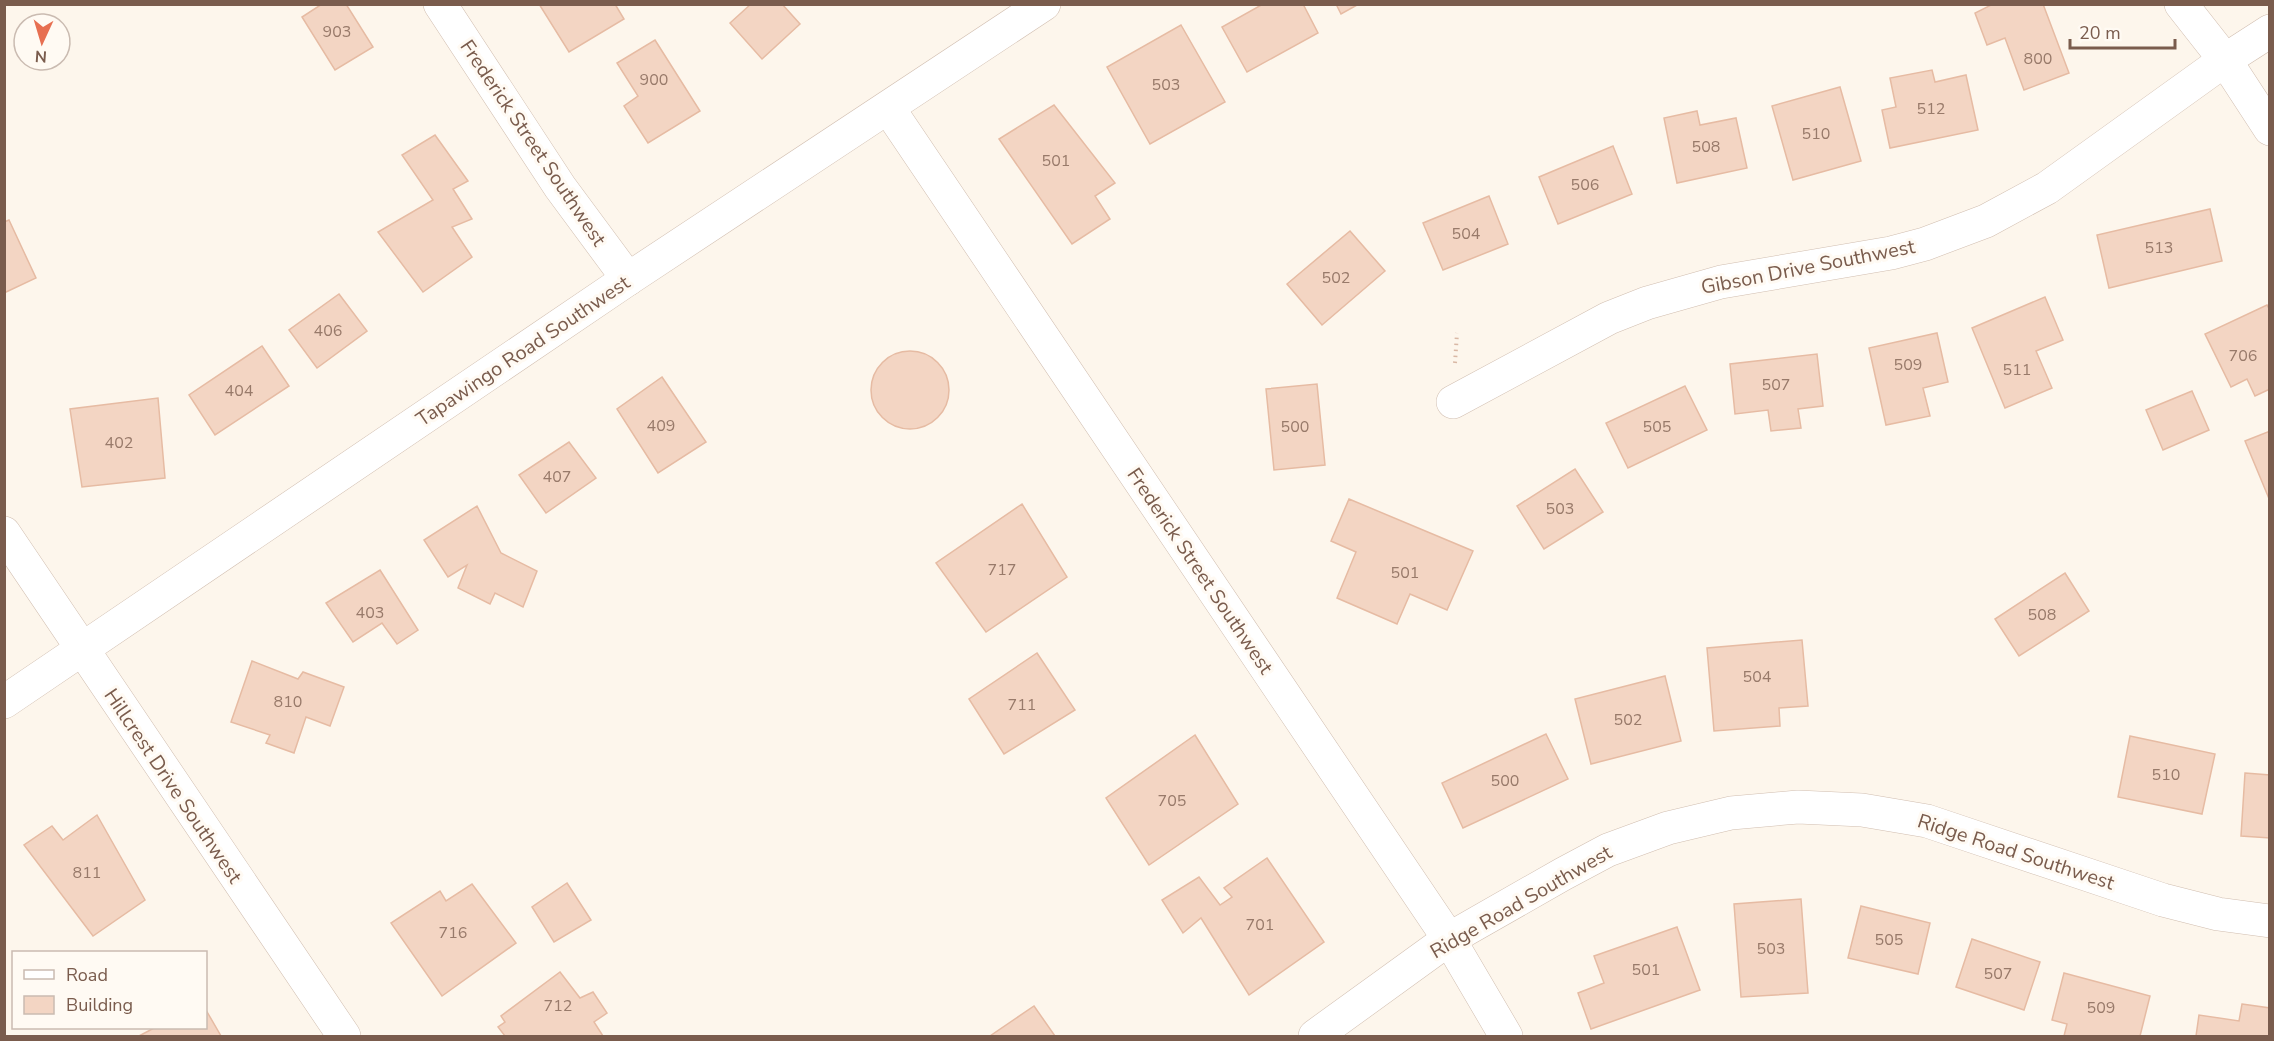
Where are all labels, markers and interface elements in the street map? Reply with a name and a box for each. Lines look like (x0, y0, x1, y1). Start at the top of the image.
north arrow (12, 12, 72, 72)
scale bar (2070, 12, 2175, 50)
house number: 903 (323, 21, 351, 43)
text: 20 m (2079, 21, 2121, 45)
street label: Frederick Street Southwest (454, 35, 613, 252)
text: N (34, 45, 48, 67)
house number: 800 (2024, 48, 2052, 70)
house number: 900 (640, 69, 668, 91)
house number: 503 (1152, 74, 1180, 96)
house number: 512 (1917, 98, 1945, 120)
house number: 510 (1802, 123, 1830, 145)
house number: 508 (1692, 136, 1720, 158)
house number: 501 (1042, 150, 1070, 172)
house number: 506 (1571, 174, 1599, 196)
house number: 504 (1452, 223, 1481, 245)
street label: Gibson Drive Southwest (1699, 233, 1918, 301)
house number: 513 (2145, 237, 2173, 259)
house number: 502 (1322, 267, 1350, 289)
street label: Tapawingo Road Southwest (411, 269, 636, 433)
house number: 406 (314, 320, 342, 342)
house number: 706 (2229, 345, 2257, 367)
house number: 509 (1894, 354, 1922, 376)
house number: 511 (2003, 359, 2031, 381)
house number: 507 (1762, 374, 1790, 396)
house number: 404 (225, 380, 254, 402)
house number: 409 (647, 415, 675, 437)
house number: 500 (1281, 416, 1309, 438)
house number: 505 (1643, 416, 1671, 438)
house number: 402 (105, 432, 133, 454)
street label: Frederick Street Southwest (1121, 463, 1280, 680)
house number: 407 (543, 466, 571, 488)
house number: 503 (1546, 498, 1574, 520)
house number: 717 (988, 559, 1016, 581)
house number: 501 (1391, 562, 1419, 584)
house number: 403 (356, 602, 384, 624)
house number: 508 (2028, 604, 2056, 626)
house number: 504 (1743, 666, 1772, 688)
street label: Hillcrest Drive Southwest (98, 683, 249, 890)
house number: 810 (274, 691, 302, 713)
house number: 711 (1008, 694, 1036, 716)
house number: 502 (1614, 709, 1642, 731)
house number: 510 (2152, 764, 2180, 786)
house number: 500 (1491, 770, 1519, 792)
house number: 705 (1158, 790, 1186, 812)
street label: Ridge Road Southwest (1914, 807, 2119, 897)
street label: Ridge Road Southwest (1425, 838, 1618, 965)
house number: 811 (73, 862, 101, 884)
house number: 701 (1246, 914, 1274, 936)
house number: 716 (439, 922, 467, 944)
house number: 505 (1875, 929, 1903, 951)
house number: 503 (1757, 938, 1785, 960)
legend (12, 951, 207, 1029)
house number: 501 (1632, 959, 1660, 981)
text: Road (66, 963, 108, 987)
house number: 507 (1984, 963, 2012, 985)
text: Building (66, 993, 133, 1017)
house number: 712 (544, 995, 572, 1017)
house number: 509 (2087, 997, 2115, 1019)

